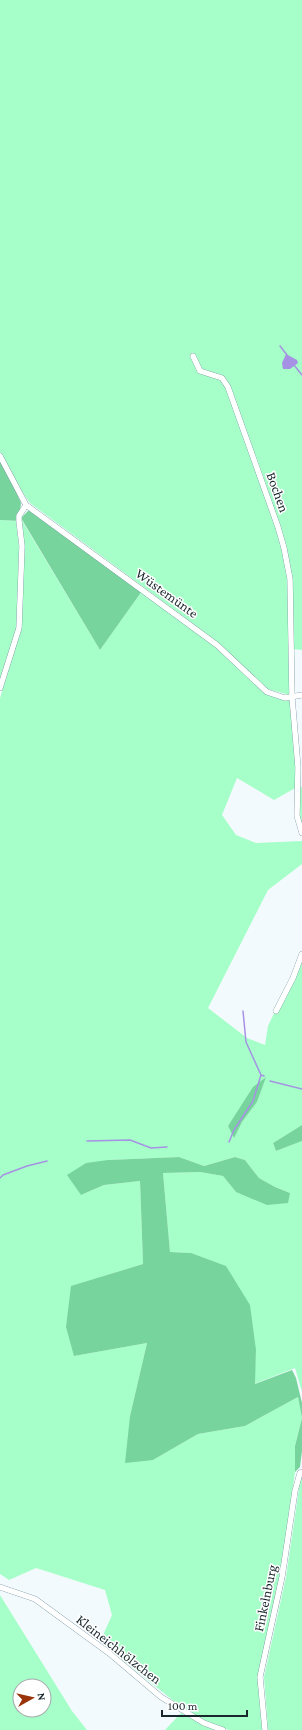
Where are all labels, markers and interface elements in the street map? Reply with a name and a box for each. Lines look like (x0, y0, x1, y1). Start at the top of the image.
street label: Bochen (263, 470, 293, 515)
street label: Wüstemünte (133, 565, 201, 621)
street label: Finkelnburg (250, 1563, 280, 1633)
street label: Kleineichhölzchen (73, 1611, 165, 1687)
north arrow (12, 1678, 52, 1718)
text: N (35, 1692, 48, 1702)
scale bar (162, 1692, 247, 1718)
text: 100 m (168, 1699, 198, 1713)

